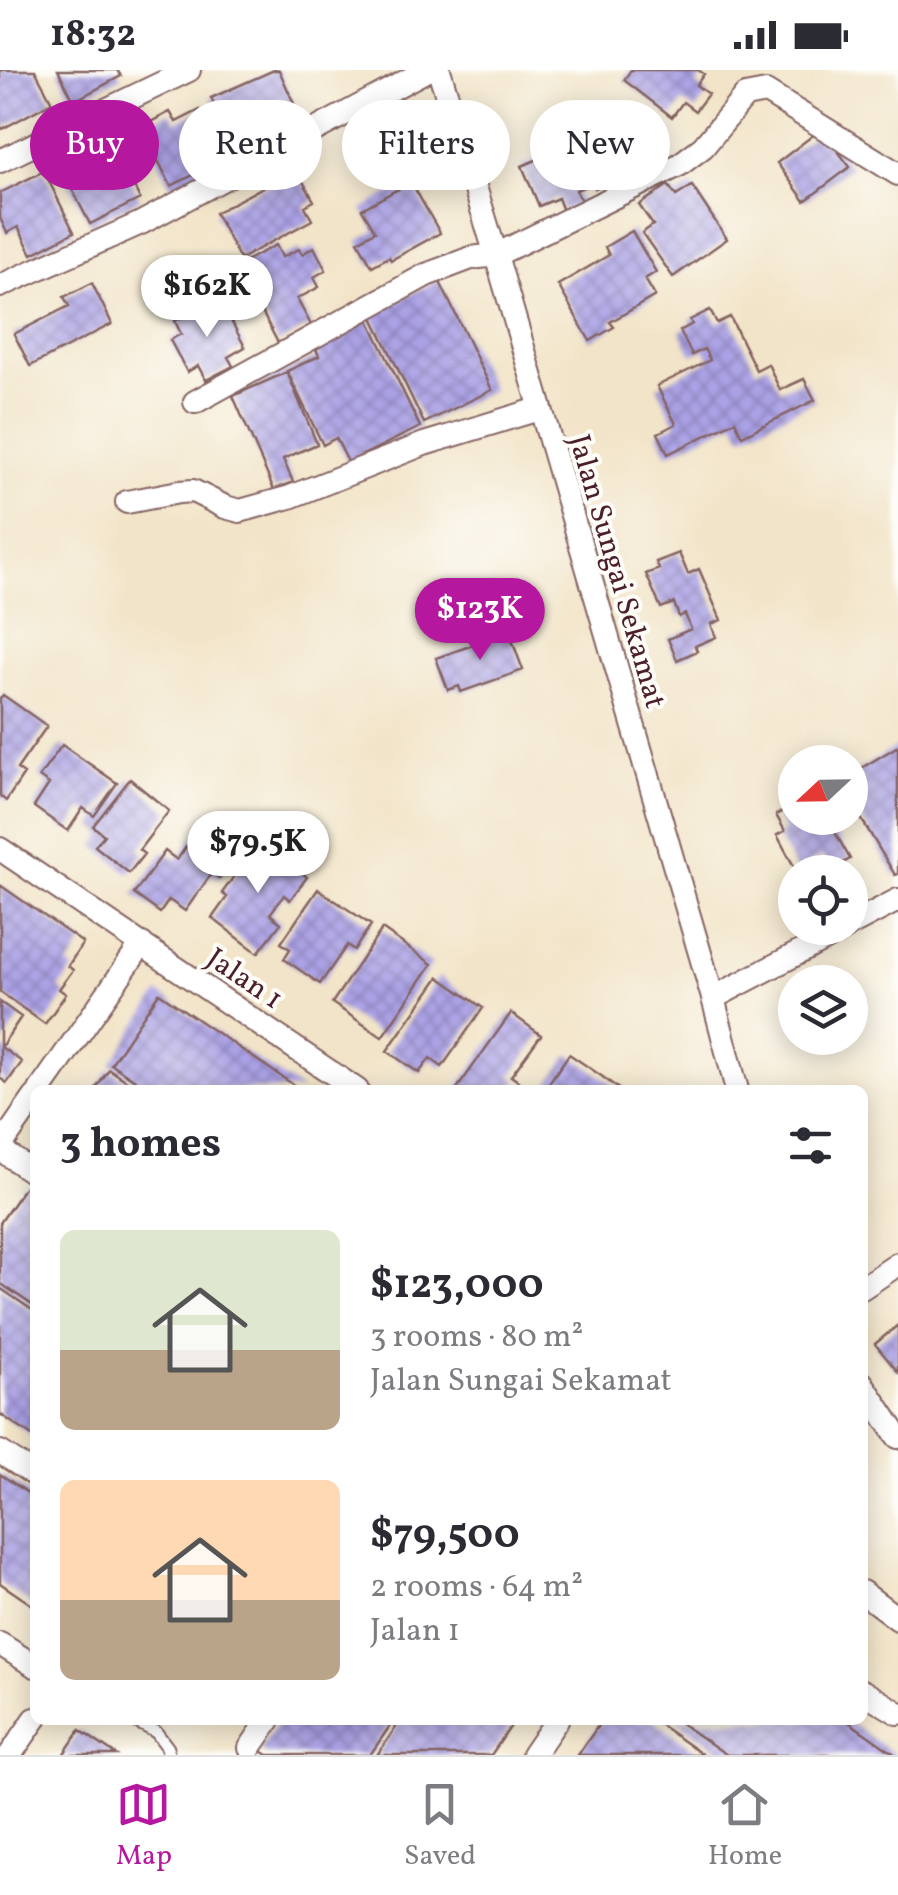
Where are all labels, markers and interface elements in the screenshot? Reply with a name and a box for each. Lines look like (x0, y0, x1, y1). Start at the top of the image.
text: 18:32 (50, 9, 136, 62)
chip: Buy (30, 100, 159, 190)
chip: Rent (179, 100, 322, 190)
chip: Filters (342, 100, 510, 190)
chip: New (530, 100, 670, 190)
pin: $162K (137, 255, 277, 340)
text: $162K (163, 265, 251, 309)
street label: Jalan Sungai Sekamat (557, 430, 675, 713)
pin: $123K (410, 578, 550, 663)
text: $123K (437, 588, 523, 632)
north arrow (778, 745, 868, 835)
map controls (778, 745, 868, 1055)
pin: $79.5K (177, 811, 339, 896)
text: $79.5K (209, 821, 307, 865)
button: locate (778, 855, 868, 945)
street label: Jalan 1 (197, 939, 291, 1021)
button: layers (778, 965, 868, 1055)
text: 3 homes (60, 1116, 221, 1175)
icon: filters (783, 1118, 838, 1173)
text: $123,000 (370, 1257, 544, 1316)
icon: home (140, 1270, 260, 1390)
text: 3 rooms · 80 m² (370, 1316, 583, 1360)
text: Jalan Sungai Sekamat (370, 1360, 672, 1404)
text: $79,500 (370, 1507, 520, 1566)
icon: home (140, 1520, 260, 1640)
text: 2 rooms · 64 m² (370, 1566, 583, 1610)
text: Jalan 1 (370, 1610, 460, 1654)
tab: Map (116, 1777, 172, 1876)
tab: Saved (404, 1777, 476, 1876)
tab: Home (708, 1777, 782, 1876)

